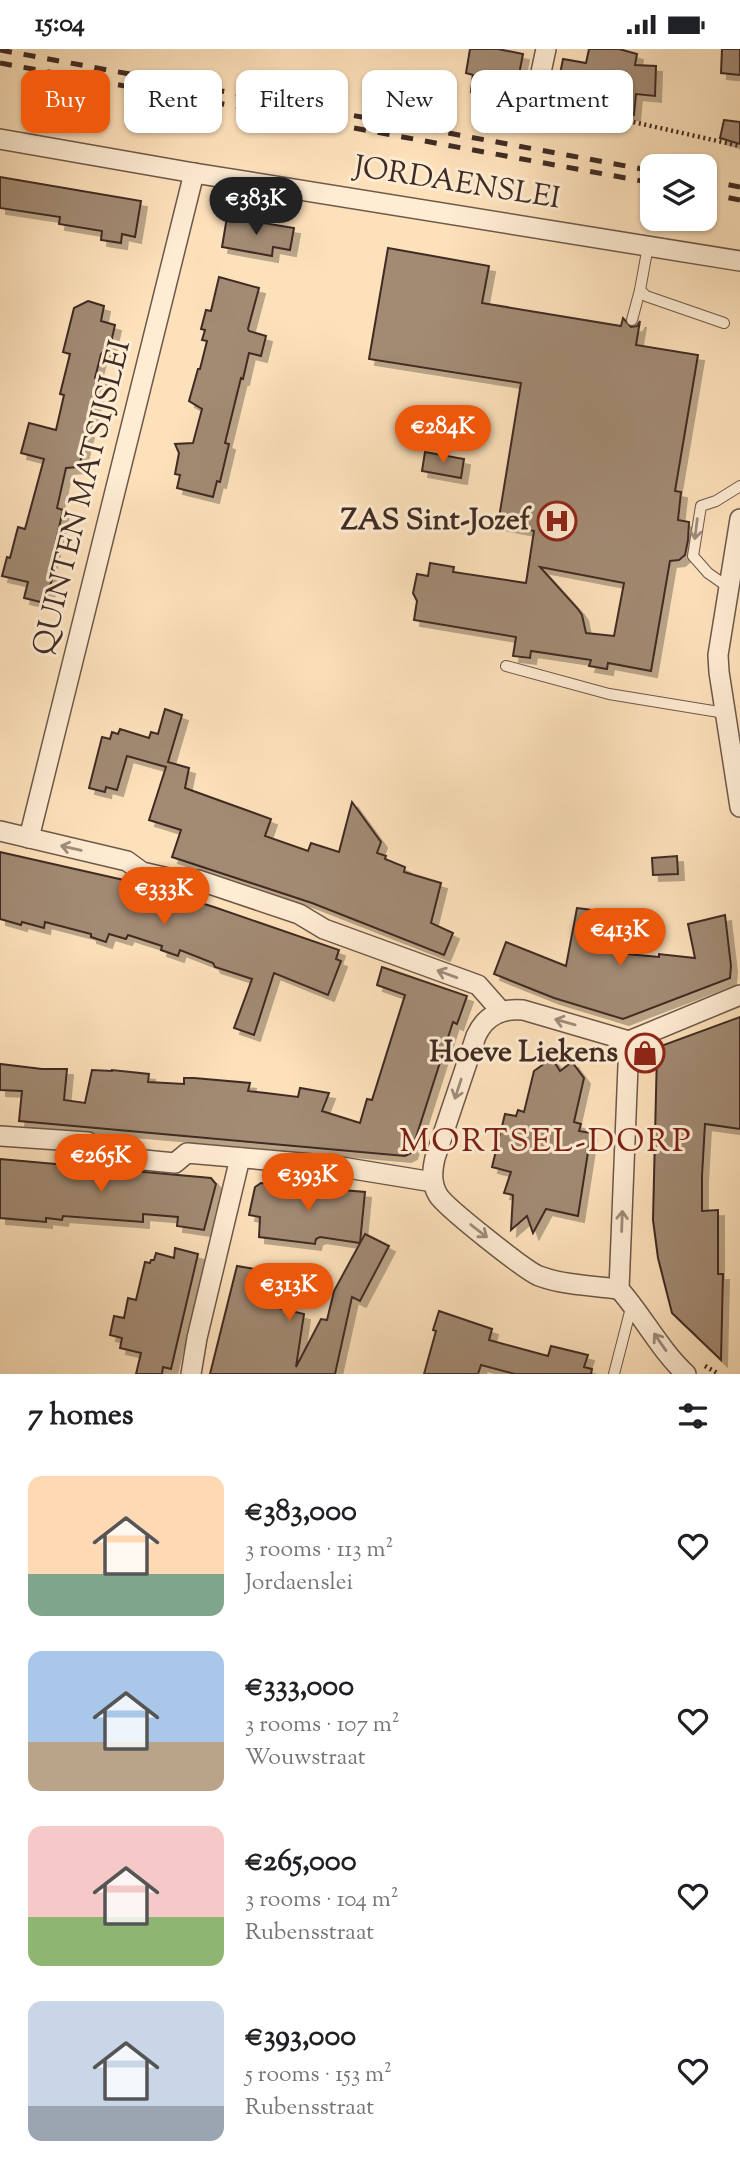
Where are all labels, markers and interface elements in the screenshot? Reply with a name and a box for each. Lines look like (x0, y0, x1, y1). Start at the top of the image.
text: 15:04 (35, 6, 85, 43)
chip: Buy (21, 70, 110, 133)
chip: Rent (124, 70, 222, 133)
chip: Filters (236, 70, 348, 133)
chip: New (362, 70, 457, 133)
chip: Apartment (471, 70, 633, 133)
street label: JORDAENSLEI (349, 146, 563, 222)
map controls (640, 154, 717, 231)
button: layers (640, 154, 717, 231)
pin: €383K (207, 177, 305, 237)
text: €383K (226, 183, 286, 216)
street label: QUINTEN MATSIJSLEI (23, 336, 143, 660)
pin: €284K (394, 405, 492, 465)
text: €284K (411, 411, 475, 444)
place label: ZAS Sint-Jozef (341, 500, 532, 543)
hospital icon: ZAS Sint-Jozef (536, 500, 578, 542)
one-way arrow (690, 517, 703, 540)
one-way arrow (60, 840, 83, 854)
pin: €333K (115, 867, 213, 927)
text: €333K (135, 873, 193, 906)
pin: €413K (571, 909, 669, 968)
text: €413K (591, 914, 649, 947)
one-way arrow (436, 966, 458, 979)
one-way arrow (554, 1015, 576, 1028)
place label: Hoeve Liekens (430, 1032, 618, 1075)
shop icon: Hoeve Liekens (624, 1032, 666, 1074)
one-way arrow (451, 1078, 463, 1100)
district label: MORTSEL-DORP (399, 1119, 693, 1167)
pin: €265K (52, 1135, 150, 1194)
text: €265K (71, 1140, 131, 1173)
pin: €393K (259, 1153, 357, 1213)
text: €393K (278, 1159, 338, 1192)
one-way arrow (615, 1210, 628, 1233)
one-way arrow (469, 1223, 487, 1238)
pin: €313K (240, 1263, 338, 1323)
text: €313K (260, 1269, 318, 1302)
one-way arrow (653, 1333, 667, 1353)
text: 7 homes (28, 1395, 133, 1438)
icon: filters (674, 1397, 712, 1435)
text: €383,000 (245, 1491, 357, 1534)
icon: home (84, 1504, 168, 1588)
icon: heart (674, 1527, 712, 1565)
text: 3 rooms · 113 m² (245, 1534, 393, 1567)
text: Jordaenslei (245, 1567, 353, 1600)
text: €333,000 (245, 1666, 354, 1709)
icon: home (84, 1679, 168, 1763)
icon: heart (674, 1702, 712, 1740)
text: 3 rooms · 107 m² (245, 1709, 400, 1742)
text: Wouwstraat (245, 1742, 366, 1775)
text: €265,000 (245, 1841, 357, 1884)
icon: home (84, 1854, 168, 1938)
icon: heart (674, 1877, 712, 1915)
text: 3 rooms · 104 m² (245, 1884, 399, 1917)
text: Rubensstraat (245, 1917, 374, 1950)
text: €393,000 (245, 2016, 356, 2059)
icon: home (84, 2029, 168, 2113)
icon: heart (674, 2052, 712, 2090)
text: 5 rooms · 153 m² (245, 2059, 392, 2092)
text: Rubensstraat (245, 2092, 374, 2125)

